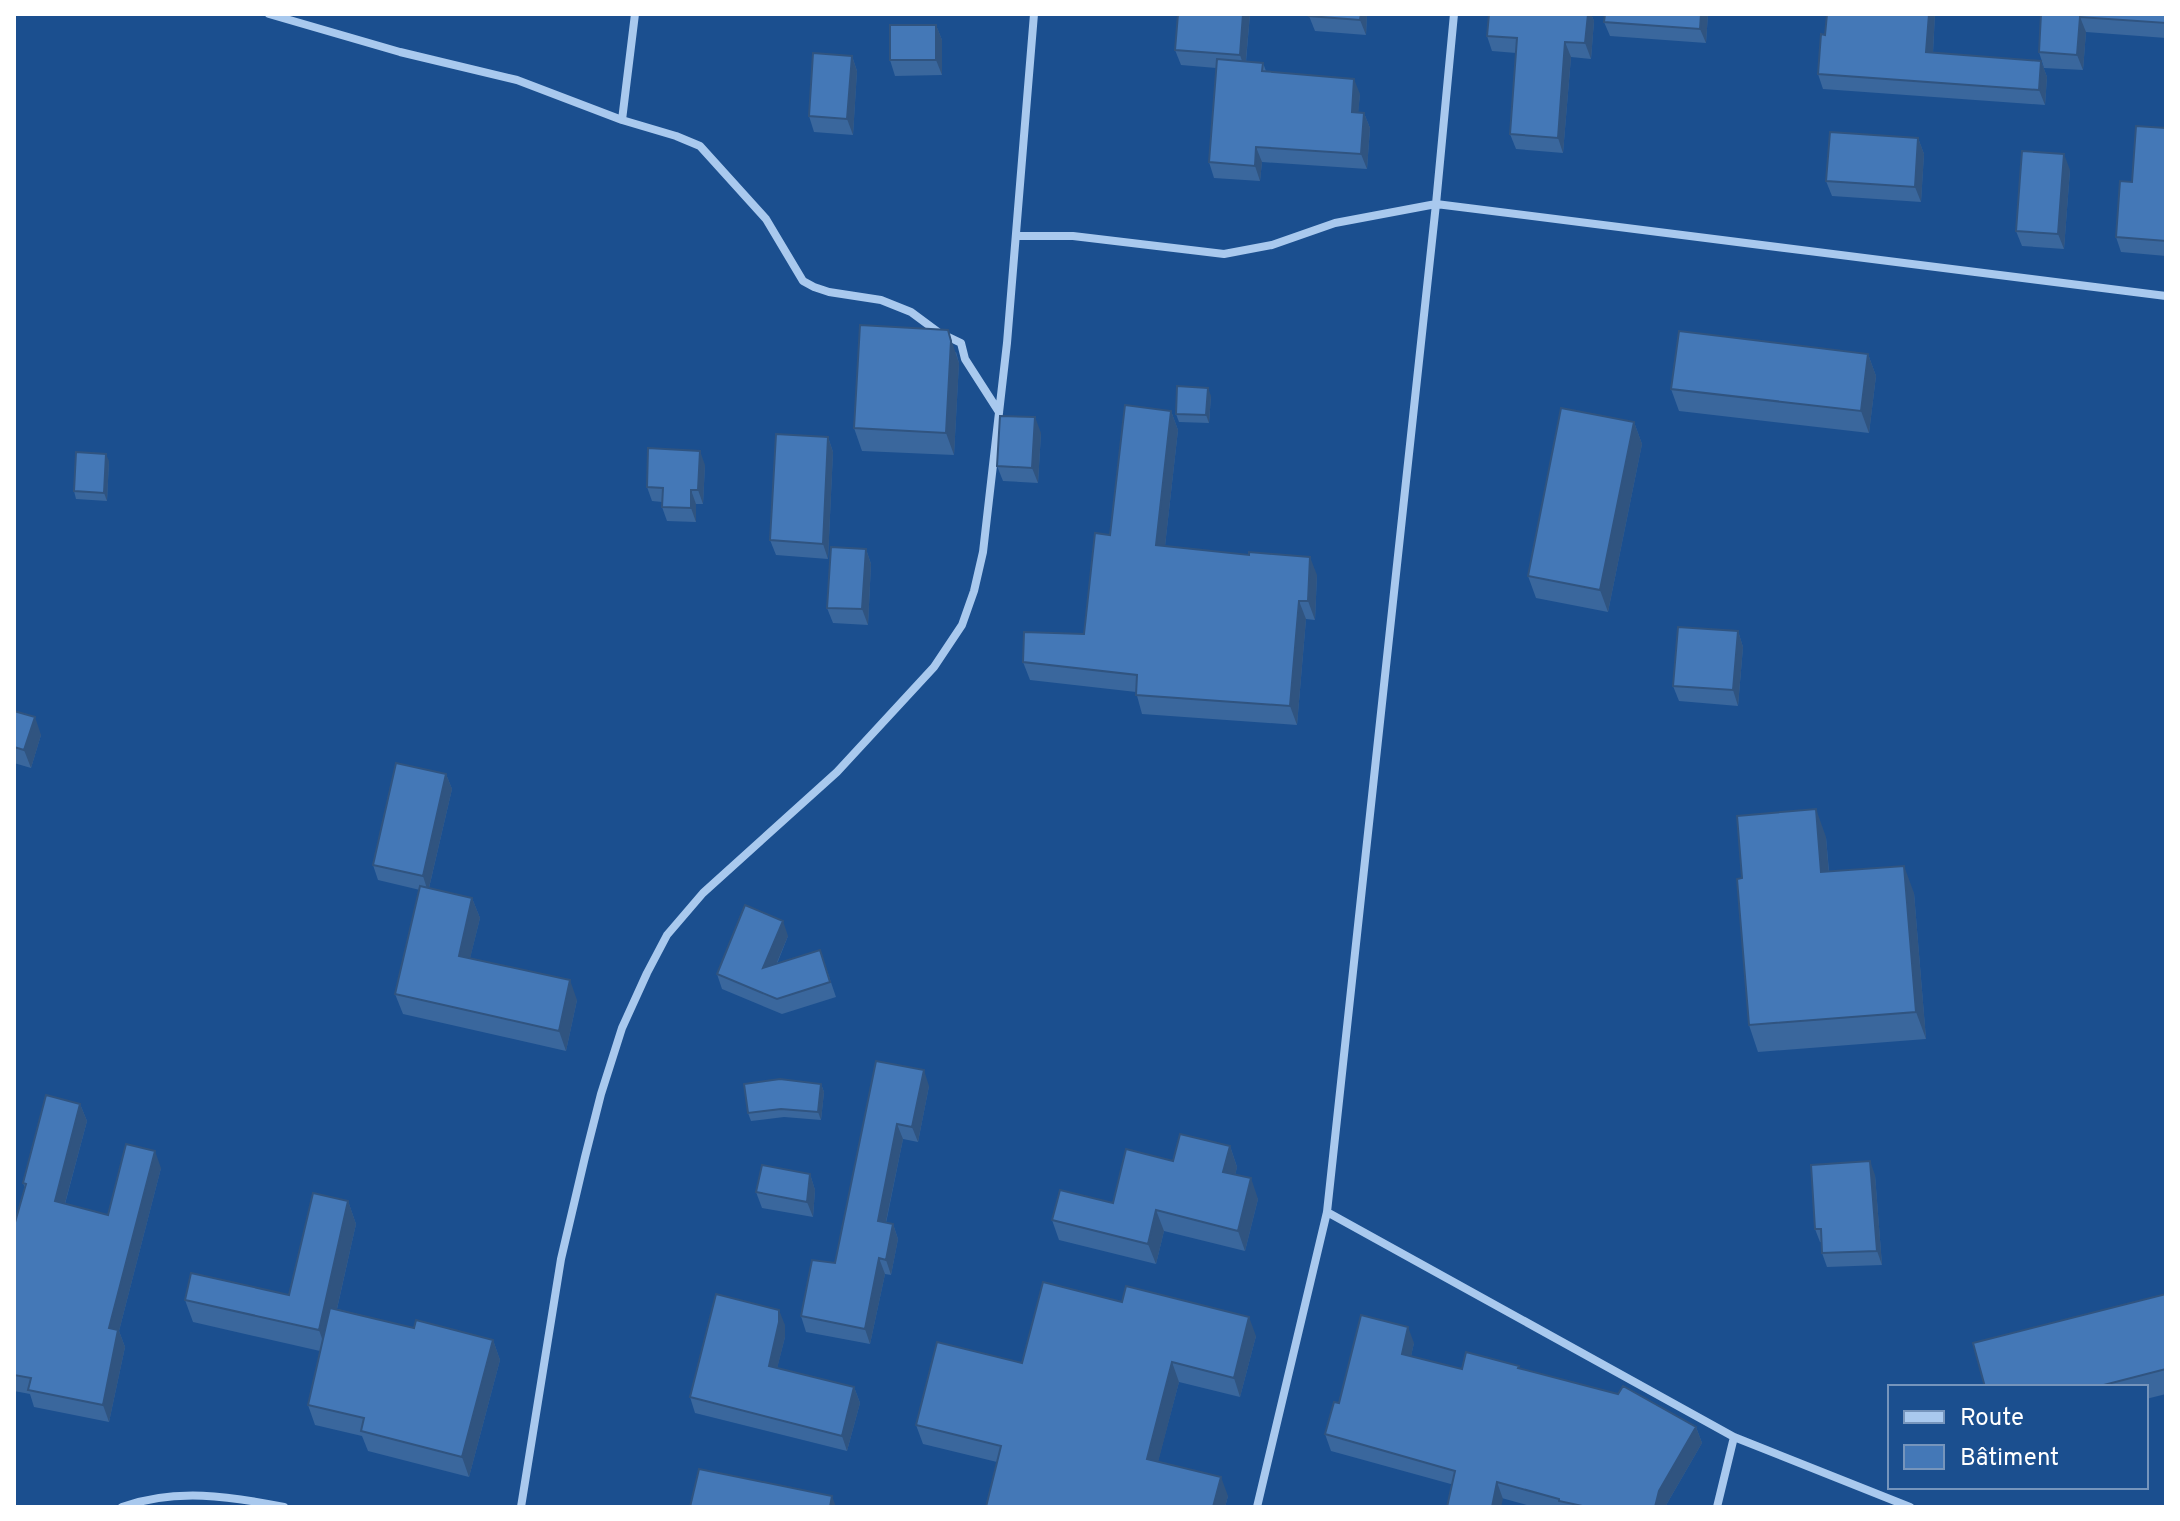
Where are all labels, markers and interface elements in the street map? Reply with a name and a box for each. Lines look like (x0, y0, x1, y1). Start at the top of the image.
legend (1888, 1385, 2148, 1489)
text: Route (1960, 1404, 2024, 1434)
text: Bâtiment (1960, 1444, 2059, 1474)

